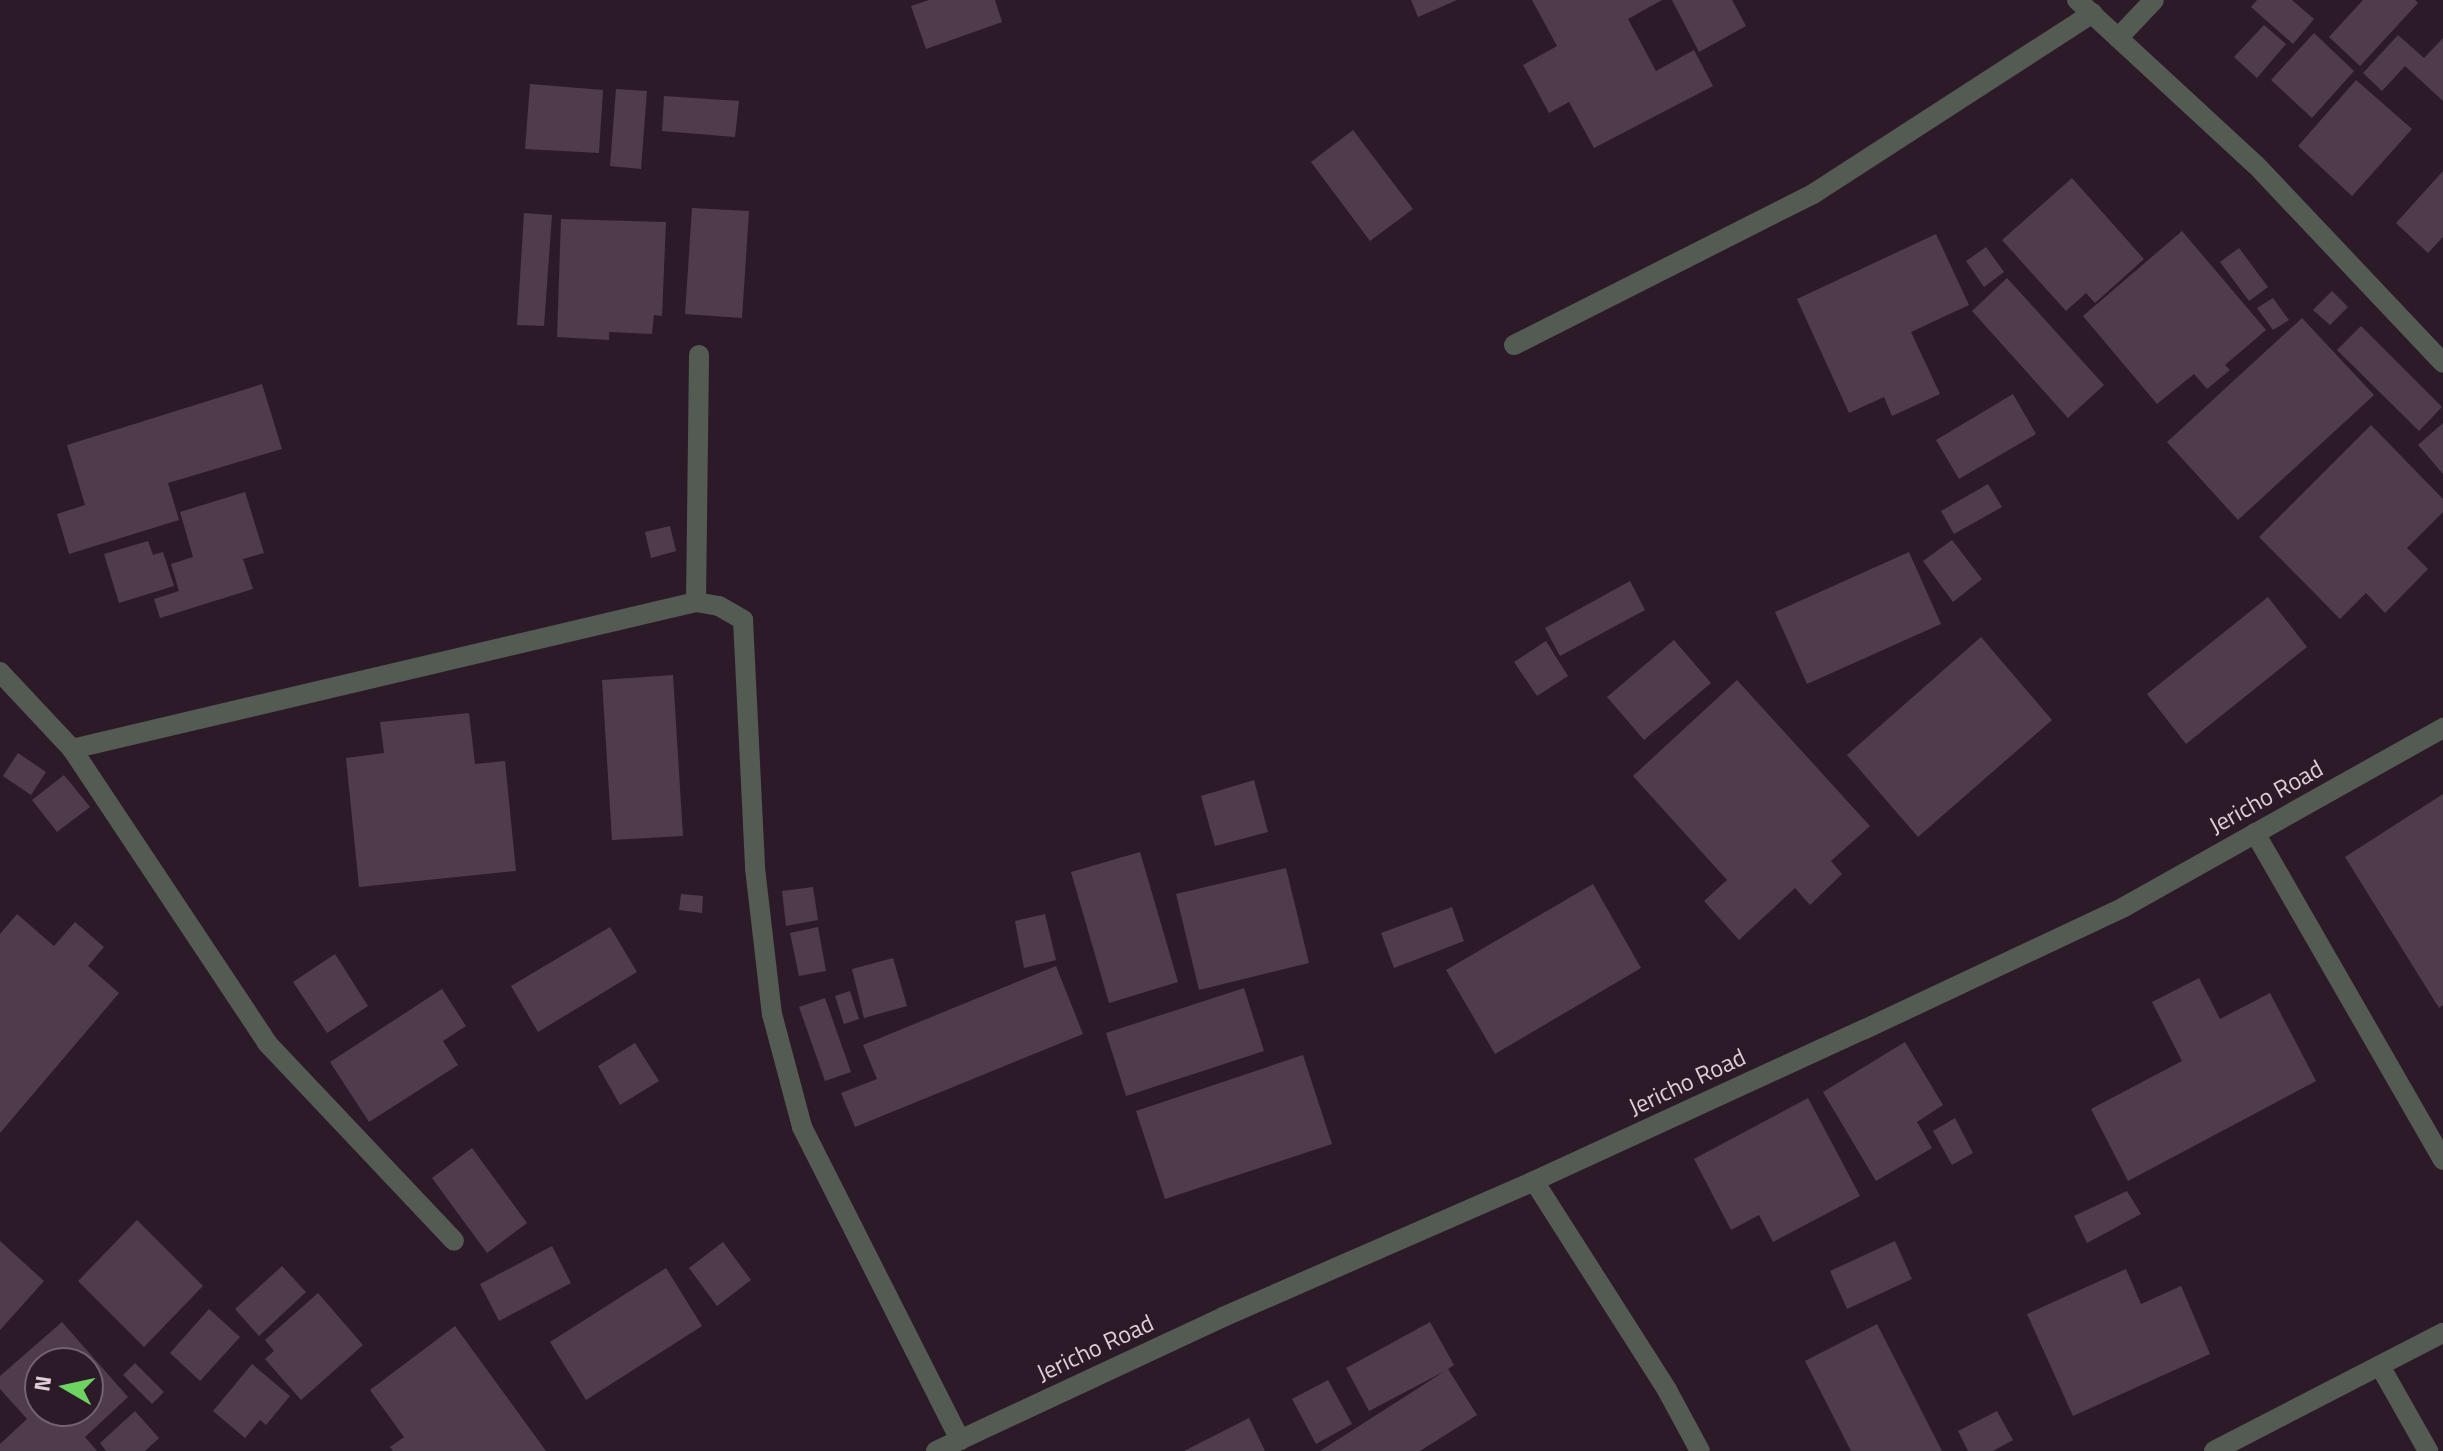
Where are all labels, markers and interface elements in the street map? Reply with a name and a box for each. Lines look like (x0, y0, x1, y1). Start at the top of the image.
street label: Jericho Road (2204, 754, 2328, 840)
street label: Jericho Road (1624, 1042, 1750, 1122)
street label: Jericho Road (1032, 1308, 1158, 1388)
north arrow (24, 1347, 104, 1427)
text: N (24, 1373, 60, 1394)

